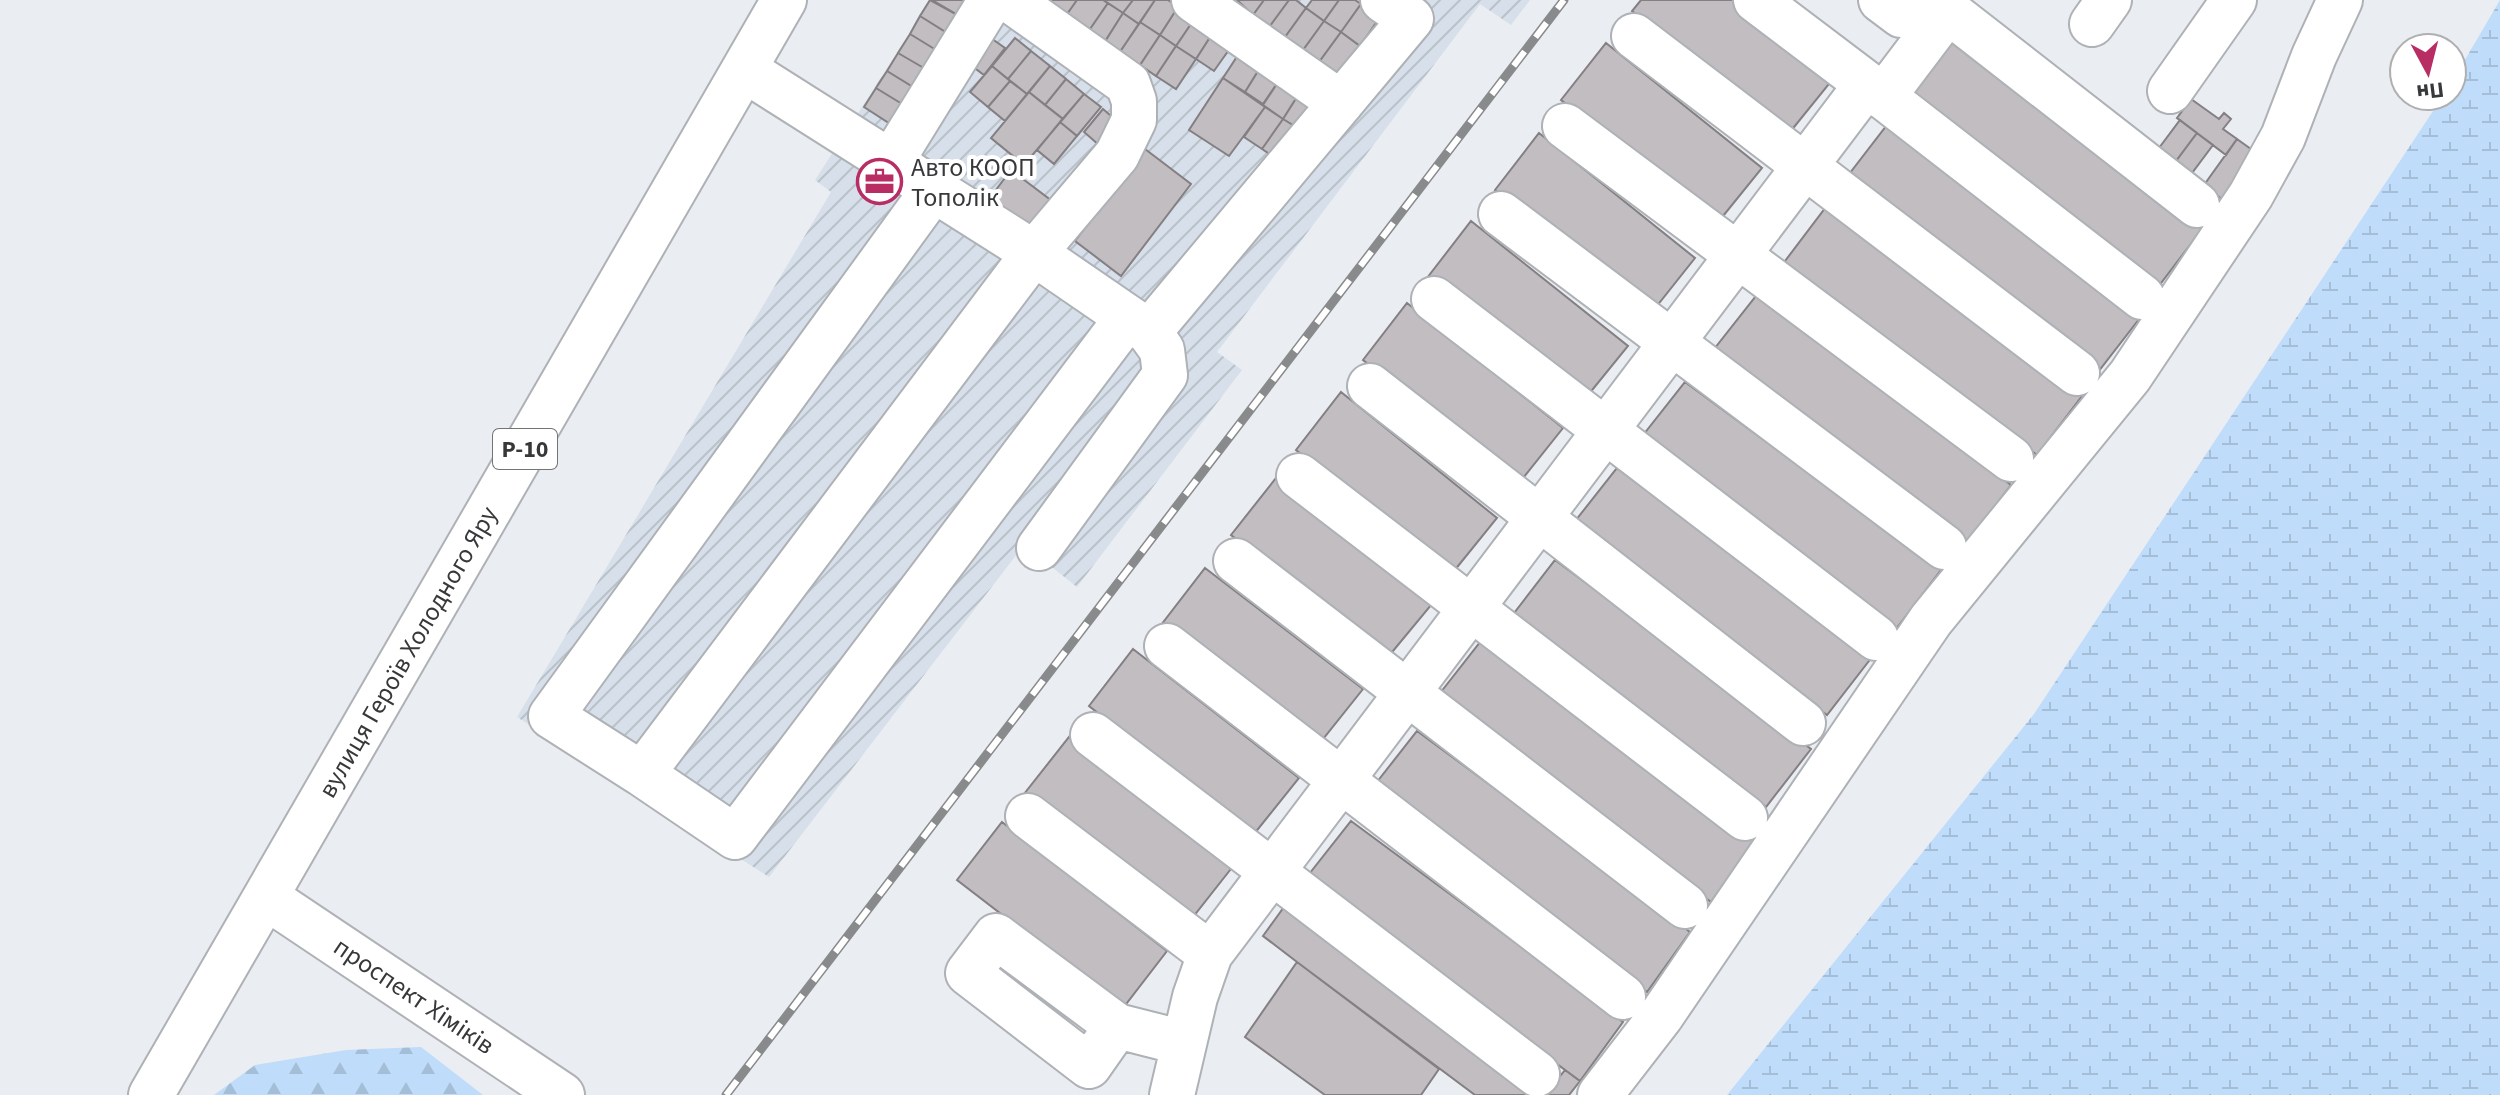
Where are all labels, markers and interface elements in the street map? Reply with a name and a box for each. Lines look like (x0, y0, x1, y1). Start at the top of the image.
north arrow (2388, 32, 2468, 112)
text: Пн (2415, 73, 2446, 108)
place label: Авто КООП Тополік (911, 149, 1035, 216)
office icon: Авто КООП Тополік (856, 158, 904, 206)
road number: Р-10 (493, 429, 557, 469)
street label: вулиця Героїв Холодного Яру (309, 499, 507, 805)
street label: проспект Хіміків (326, 928, 502, 1064)

